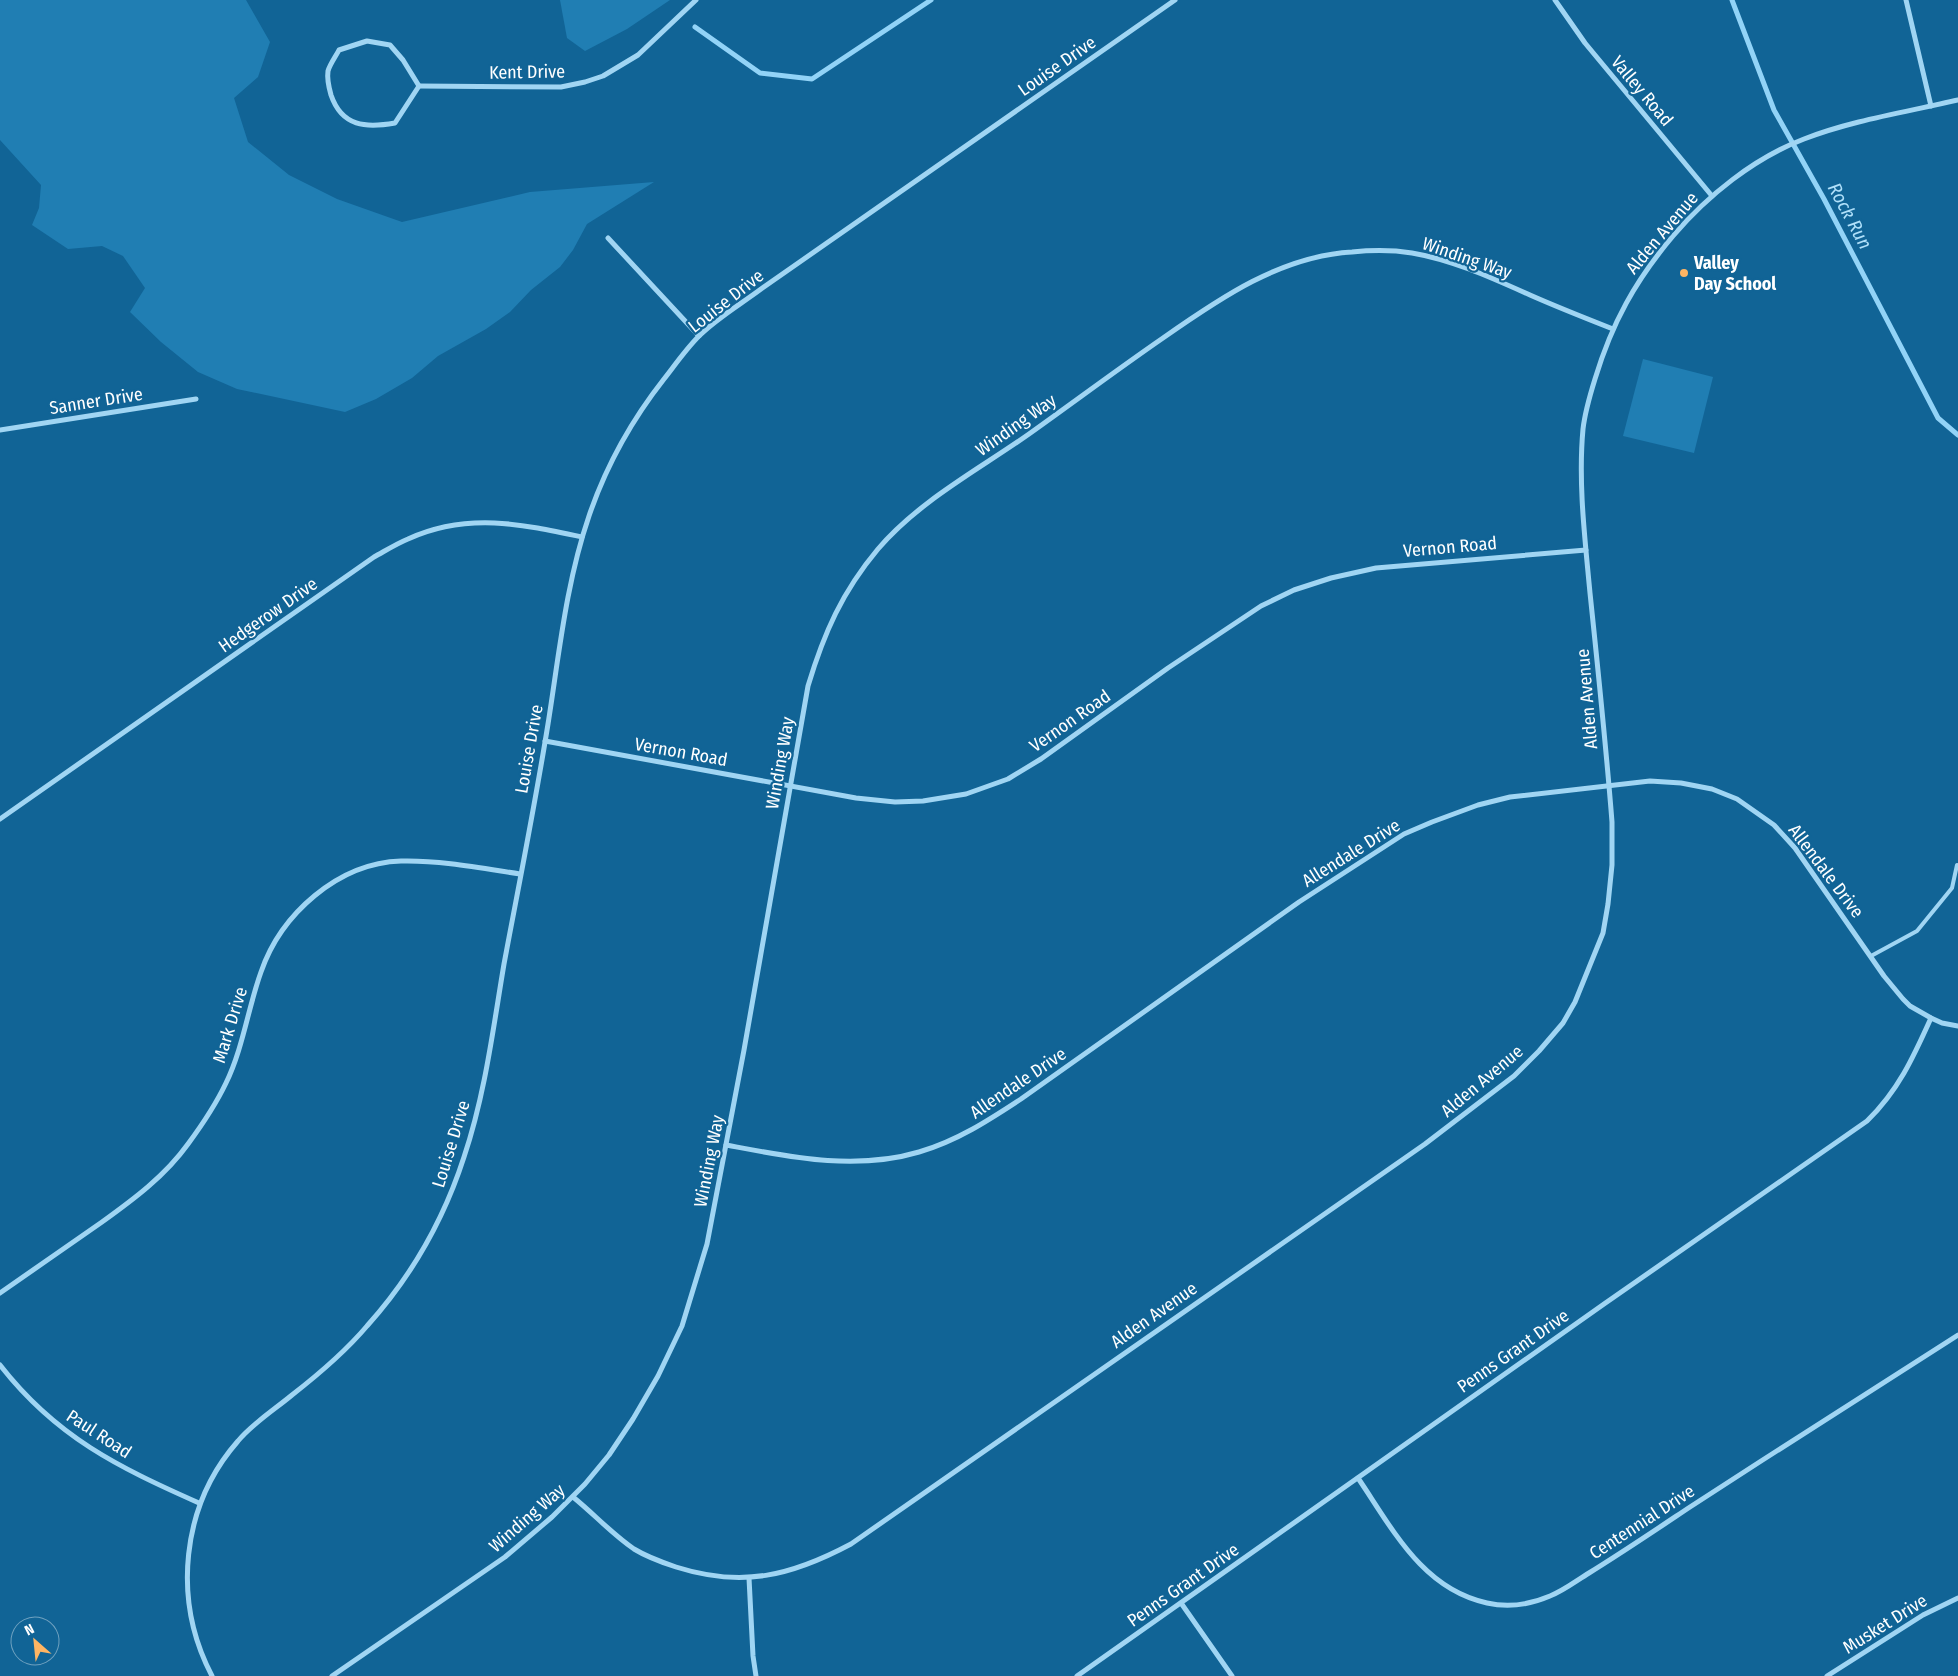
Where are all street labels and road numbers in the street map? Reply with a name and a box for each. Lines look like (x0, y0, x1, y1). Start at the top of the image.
street label: Louise Drive (1014, 31, 1100, 101)
street label: Valley Road (1606, 51, 1678, 131)
street label: Kent Drive (489, 60, 565, 84)
street label: Alden Avenue (1621, 187, 1703, 279)
street label: Winding Way (1419, 232, 1515, 284)
street label: Louise Drive (684, 265, 768, 337)
street label: Sanner Drive (48, 383, 144, 419)
street label: Winding Way (971, 389, 1061, 461)
street label: Vernon Road (1402, 532, 1498, 562)
street label: Hedgerow Drive (214, 573, 322, 657)
street label: Alden Avenue (1572, 648, 1602, 750)
street label: Vernon Road (1025, 685, 1115, 757)
street label: Louise Drive (510, 703, 548, 795)
street label: Winding Way (761, 715, 799, 811)
street label: Vernon Road (633, 733, 729, 771)
street label: Allendale Drive (1298, 814, 1404, 892)
street label: Allendale Drive (1784, 820, 1868, 922)
street label: Mark Drive (208, 984, 252, 1066)
street label: Alden Avenue (1436, 1040, 1528, 1122)
street label: Allendale Drive (966, 1043, 1070, 1123)
street label: Louise Drive (427, 1098, 475, 1190)
street label: Winding Way (689, 1113, 729, 1209)
street label: Alden Avenue (1107, 1277, 1202, 1353)
street label: Penns Grant Drive (1453, 1304, 1573, 1398)
street label: Paul Road (62, 1405, 136, 1463)
street label: Winding Way (485, 1479, 569, 1557)
street label: Centennial Drive (1585, 1480, 1699, 1564)
street label: Penns Grant Drive (1123, 1538, 1243, 1632)
street label: Musket Drive (1839, 1589, 1931, 1659)

